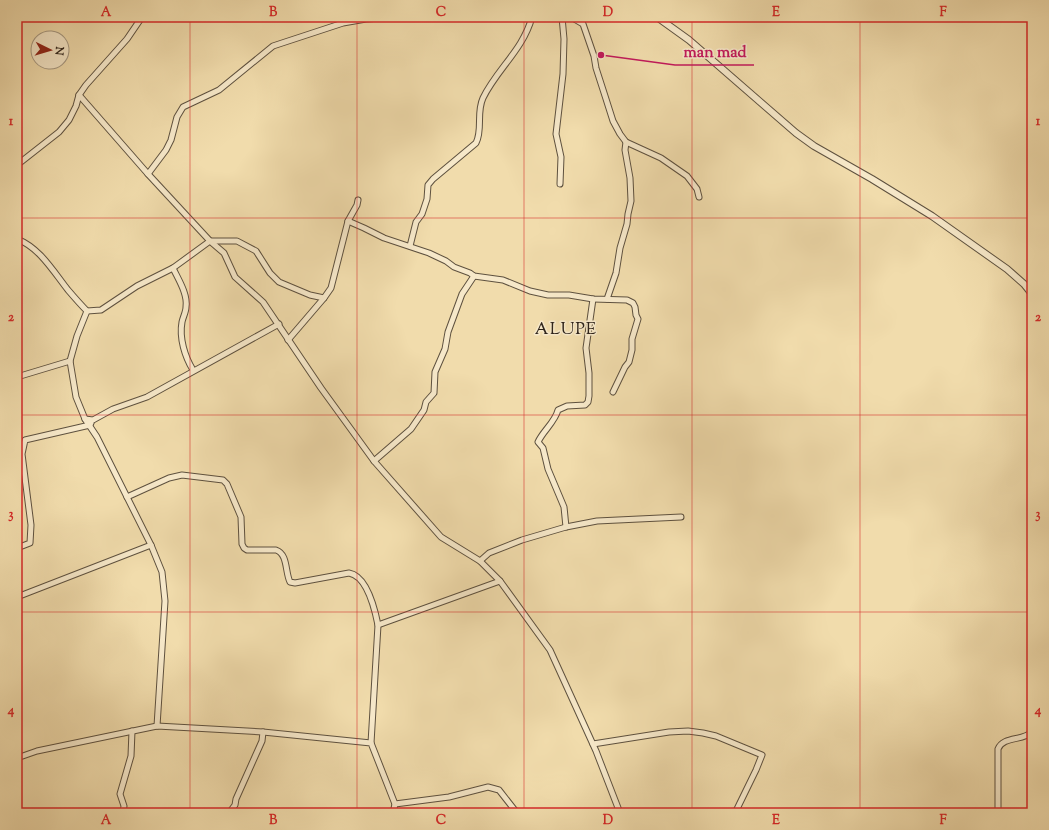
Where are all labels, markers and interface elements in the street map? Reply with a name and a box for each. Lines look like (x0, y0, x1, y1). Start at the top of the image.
text: A (101, 4, 112, 22)
text: B (269, 4, 278, 22)
text: C (436, 4, 446, 22)
text: D (603, 4, 613, 22)
text: E (772, 4, 780, 22)
text: F (939, 4, 947, 22)
north arrow (30, 30, 70, 70)
callout: man mad (675, 37, 754, 65)
text: man mad (684, 42, 747, 65)
text: N (51, 45, 67, 56)
text: 1 (9, 113, 14, 131)
text: 1 (1036, 113, 1041, 131)
text: 2 (8, 309, 15, 327)
text: 2 (1035, 309, 1042, 327)
district label: ALUPE (535, 318, 597, 342)
text: 3 (8, 506, 14, 524)
text: 3 (1035, 506, 1041, 524)
text: 4 (7, 702, 15, 720)
text: 4 (1034, 702, 1042, 720)
text: A (101, 812, 112, 830)
text: B (269, 812, 278, 830)
text: C (436, 812, 446, 830)
text: D (603, 812, 613, 830)
text: E (772, 812, 780, 830)
text: F (939, 812, 947, 830)

